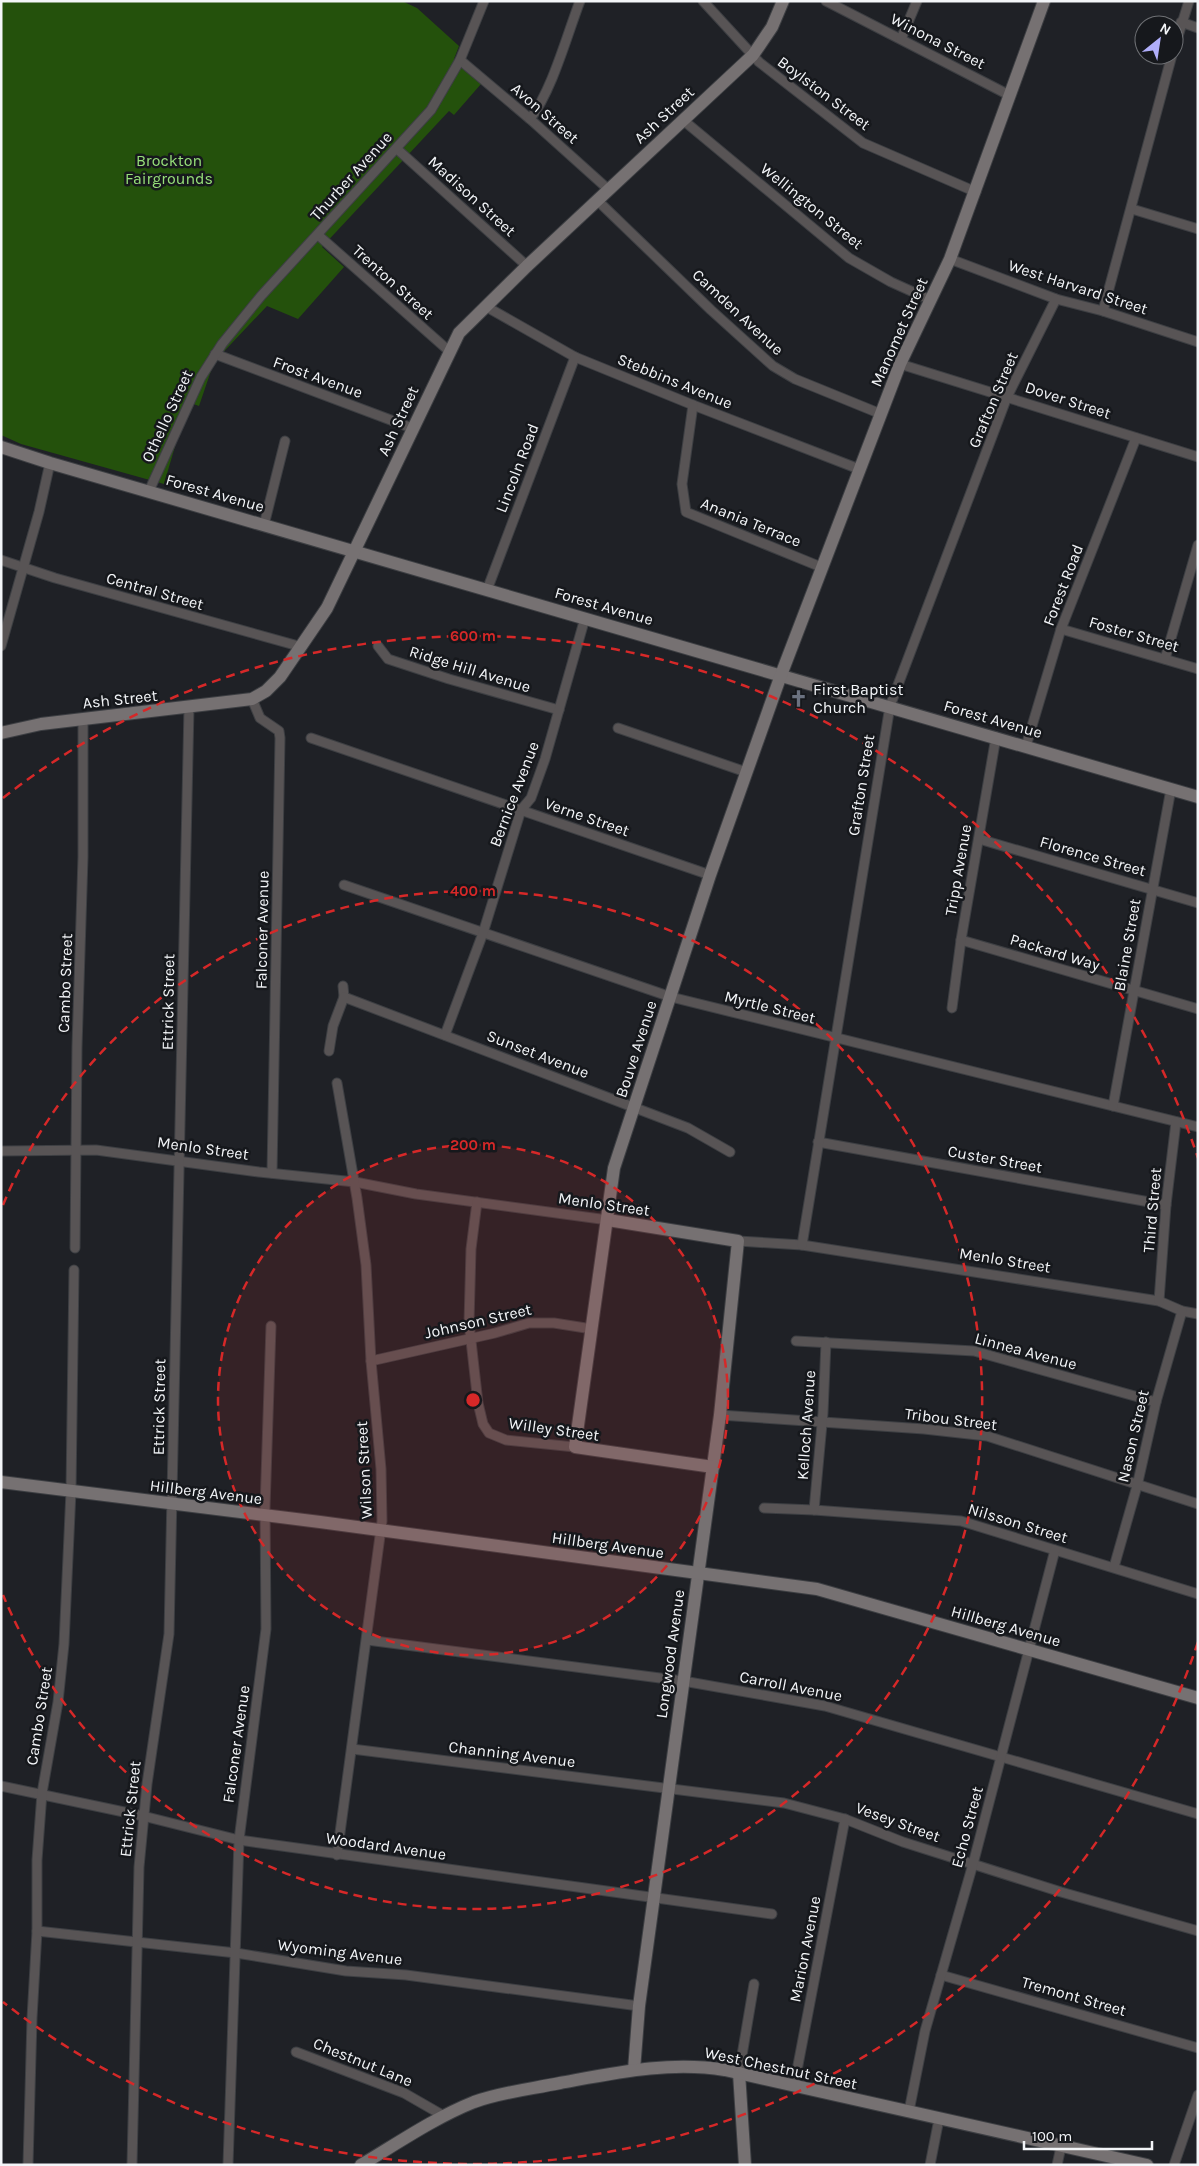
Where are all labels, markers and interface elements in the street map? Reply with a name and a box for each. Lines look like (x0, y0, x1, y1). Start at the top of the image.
street label: Winona Street (888, 9, 988, 73)
north arrow (1134, 15, 1184, 65)
text: N (1157, 19, 1174, 39)
street label: Boylston Street (774, 52, 874, 134)
street label: Avon Street (507, 79, 583, 147)
street label: Ash Street (630, 82, 698, 148)
street label: Thurber Avenue (306, 128, 396, 224)
park label: Brockton Fairgrounds (125, 151, 213, 188)
street label: Madison Street (424, 152, 520, 240)
street label: Wellington Street (757, 159, 867, 253)
street label: Trenton Street (349, 241, 437, 323)
street label: West Harvard Street (1006, 256, 1150, 318)
street label: Camden Avenue (689, 265, 787, 359)
street label: Manomet Street (866, 274, 932, 390)
street label: Stebbins Avenue (615, 349, 735, 413)
street label: Grafton Street (964, 349, 1022, 451)
street label: Frost Avenue (271, 352, 365, 402)
street label: Othello Street (137, 367, 197, 465)
street label: Dover Street (1023, 377, 1113, 423)
street label: Ash Street (374, 383, 422, 459)
street label: Lincoln Road (491, 421, 543, 515)
street label: Forest Avenue (164, 470, 266, 516)
street label: Anania Terrace (698, 493, 804, 551)
street label: Forest Road (1039, 542, 1087, 628)
street label: Central Street (104, 568, 206, 614)
street label: Forest Avenue (553, 583, 655, 629)
street label: Foster Street (1087, 612, 1181, 656)
text: 600 m (450, 627, 496, 645)
street label: Ridge Hill Avenue (407, 641, 533, 697)
place label: First Baptist Church (813, 680, 903, 717)
street label: Ash Street (82, 686, 158, 712)
church icon: First Baptist Church (789, 688, 809, 708)
street label: Forest Avenue (942, 696, 1044, 742)
street label: Grafton Street (844, 733, 878, 837)
street label: Bernice Avenue (485, 739, 543, 849)
street label: Verne Street (542, 794, 632, 840)
street label: Tripp Avenue (941, 823, 975, 917)
street label: Florence Street (1038, 832, 1148, 880)
street label: Falconer Avenue (251, 871, 273, 989)
text: 400 m (450, 882, 496, 900)
street label: Blaine Street (1110, 897, 1144, 993)
street label: Packard Way (1008, 929, 1103, 975)
street label: Cambo Street (54, 933, 76, 1033)
street label: Ettrick Street (158, 954, 178, 1050)
street label: Myrtle Street (722, 987, 818, 1027)
street label: Bouve Avenue (611, 998, 661, 1100)
street label: Sunset Avenue (484, 1026, 592, 1082)
street label: Menlo Street (156, 1132, 250, 1164)
text: 200 m (450, 1136, 496, 1154)
street label: Custer Street (946, 1141, 1044, 1177)
street label: Third Street (1139, 1167, 1165, 1253)
street label: Menlo Street (557, 1188, 651, 1220)
street label: Menlo Street (958, 1243, 1052, 1277)
street label: Johnson Street (423, 1299, 533, 1343)
street label: Linnea Avenue (973, 1328, 1079, 1374)
street label: Ettrick Street (149, 1359, 169, 1455)
street label: Kelloch Avenue (793, 1369, 819, 1481)
street label: Nason Street (1113, 1388, 1153, 1484)
centre of rings (464, 1391, 482, 1409)
street label: Tribou Street (904, 1404, 998, 1434)
street label: Willey Street (507, 1413, 601, 1445)
street label: Wilson Street (352, 1421, 376, 1519)
street label: Hillberg Avenue (149, 1476, 263, 1508)
street label: Nilsson Street (966, 1499, 1070, 1547)
street label: Hillberg Avenue (551, 1528, 665, 1562)
street label: Longwood Avenue (652, 1588, 688, 1720)
street label: Hillberg Avenue (949, 1601, 1063, 1651)
street label: Cambo Street (22, 1665, 56, 1767)
street label: Carroll Avenue (738, 1667, 844, 1705)
street label: Falconer Avenue (218, 1684, 254, 1804)
street label: Channing Avenue (448, 1737, 576, 1771)
street label: Ettrick Street (116, 1760, 144, 1858)
street label: Echo Street (947, 1784, 987, 1870)
street label: Vesey Street (853, 1798, 943, 1846)
street label: Woodard Avenue (325, 1828, 447, 1864)
street label: Marion Avenue (785, 1894, 825, 2004)
street label: Wyoming Avenue (277, 1935, 403, 1969)
street label: Tremont Street (1019, 1972, 1129, 2020)
street label: Chestnut Lane (311, 2033, 415, 2091)
street label: West Chestnut Street (703, 2043, 859, 2093)
scale bar (1024, 2118, 1152, 2150)
text: 100 m (1032, 2127, 1072, 2145)

